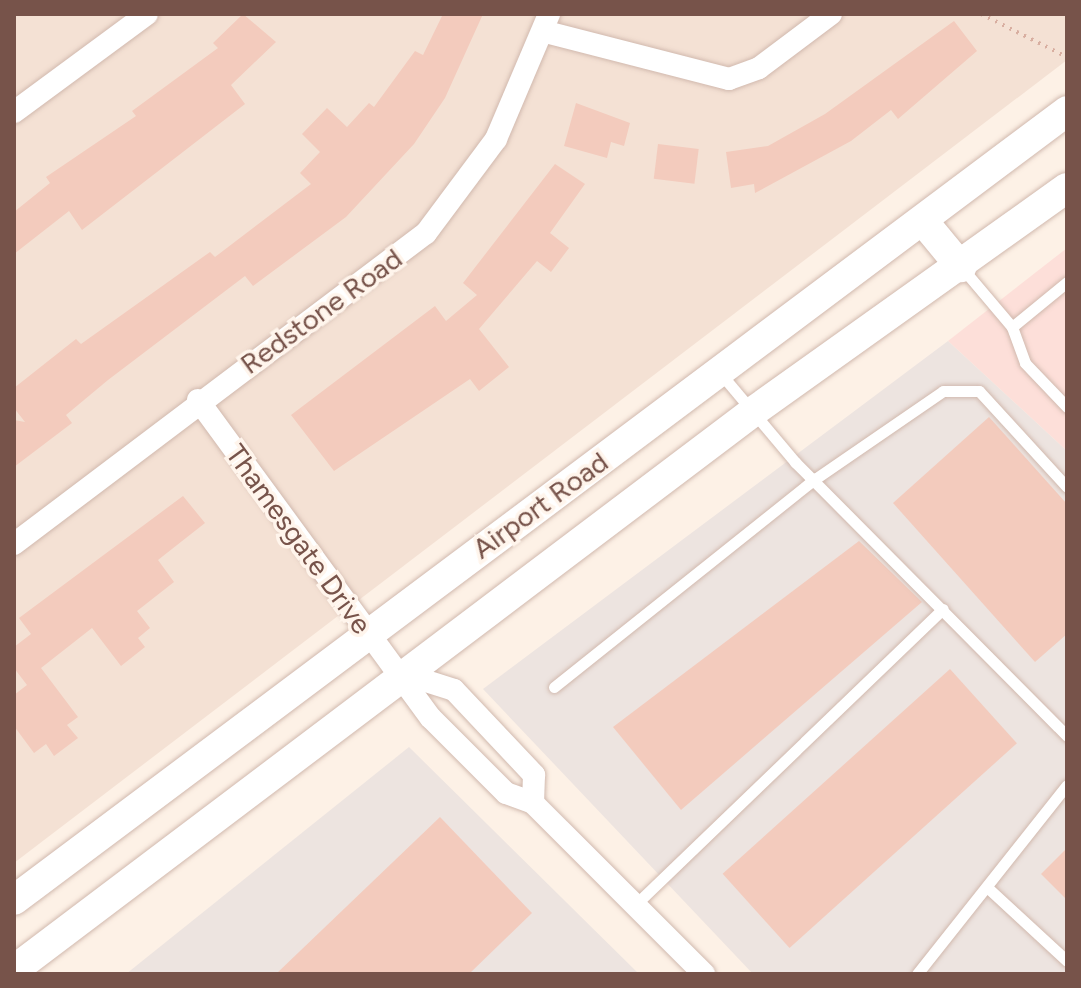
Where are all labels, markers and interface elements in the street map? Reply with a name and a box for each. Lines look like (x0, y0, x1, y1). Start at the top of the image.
street label: Redstone Road (234, 241, 408, 381)
street label: Thamesgate Drive (219, 438, 379, 640)
street label: Airport Road (466, 445, 614, 565)

